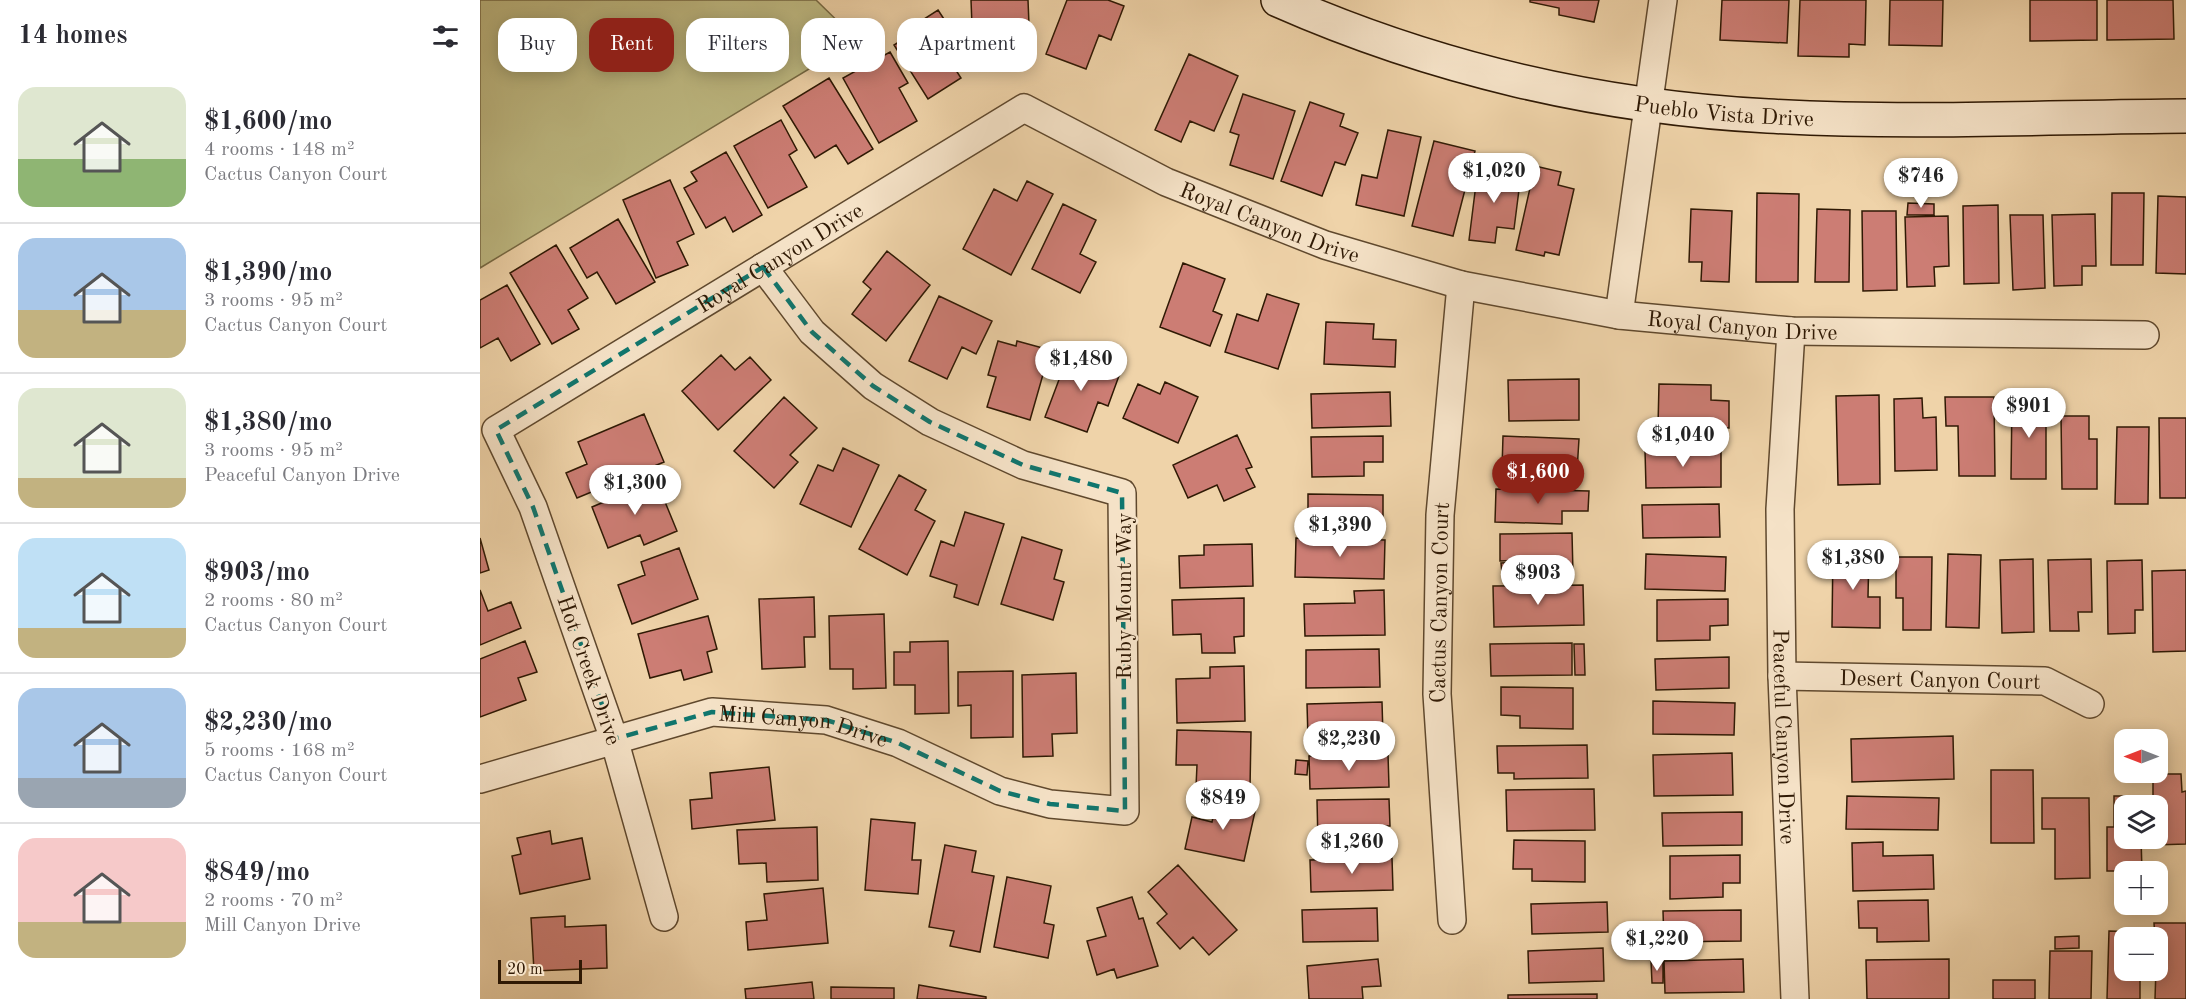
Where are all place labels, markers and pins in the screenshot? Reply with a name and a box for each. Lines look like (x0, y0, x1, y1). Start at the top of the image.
pin: $1,020 (1445, 153, 1543, 204)
pin: $746 (1885, 158, 1957, 209)
pin: $1,480 (1032, 341, 1130, 392)
pin: $901 (1993, 388, 2065, 439)
pin: $1,040 (1634, 417, 1732, 468)
pin: $1,600 (1489, 454, 1587, 505)
pin: $1,300 (586, 465, 684, 516)
pin: $1,390 (1291, 507, 1389, 558)
pin: $1,380 (1804, 540, 1902, 591)
pin: $903 (1502, 555, 1574, 606)
pin: $2,230 (1300, 721, 1398, 772)
pin: $849 (1187, 780, 1259, 831)
pin: $1,260 (1303, 824, 1401, 875)
pin: $1,220 (1608, 921, 1706, 972)

